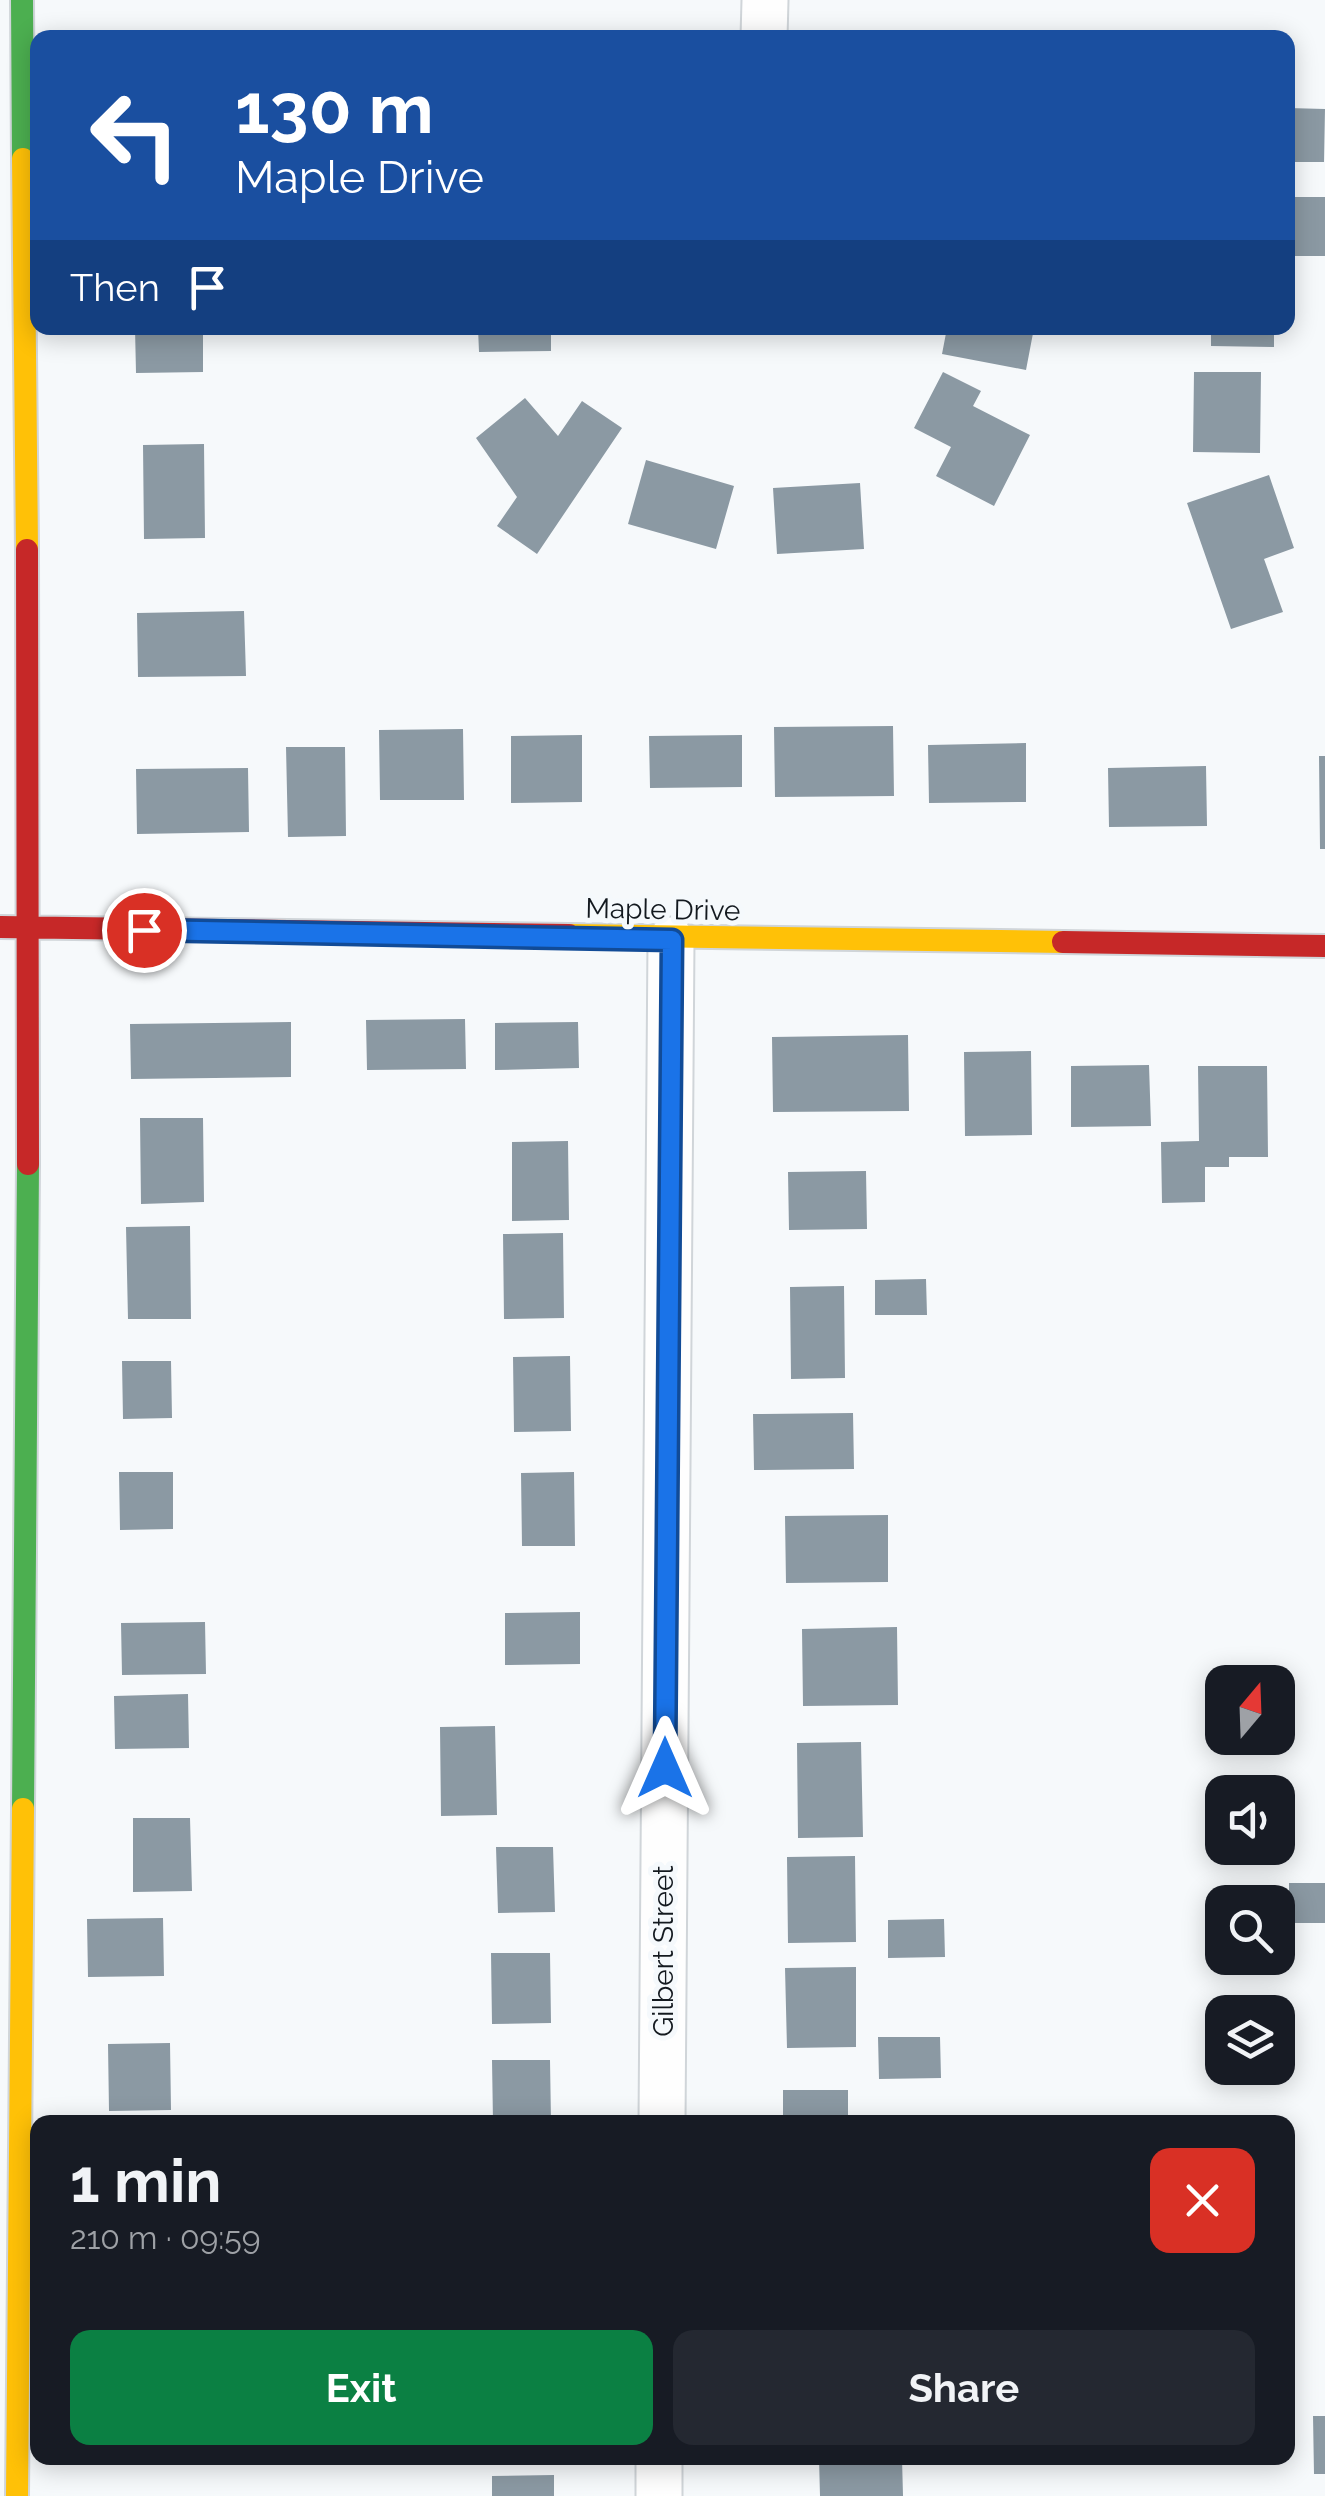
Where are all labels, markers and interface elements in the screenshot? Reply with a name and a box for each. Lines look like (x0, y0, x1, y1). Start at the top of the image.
text: 130 m (235, 67, 434, 149)
icon: left (70, 70, 200, 200)
text: Maple Drive (235, 151, 484, 204)
icon: arrive (180, 260, 235, 315)
text: Then (70, 265, 160, 310)
pin (102, 888, 187, 973)
street label: Maple Drive (585, 892, 741, 927)
icon: arrive (117, 903, 172, 958)
north arrow (1205, 1665, 1295, 1755)
map controls (1205, 1665, 1295, 2085)
position arrow (613, 1716, 717, 1820)
button: sound (1205, 1775, 1295, 1865)
street label: Gilbert Street (647, 1865, 680, 2037)
button: search (1205, 1885, 1295, 1975)
button: layers (1205, 1995, 1295, 2085)
text: 1 min (70, 2146, 221, 2216)
button: close (1150, 2148, 1255, 2253)
text: 210 m · 09:59 (70, 2219, 260, 2256)
button: Exit (70, 2330, 653, 2445)
button: Share (673, 2330, 1255, 2445)

